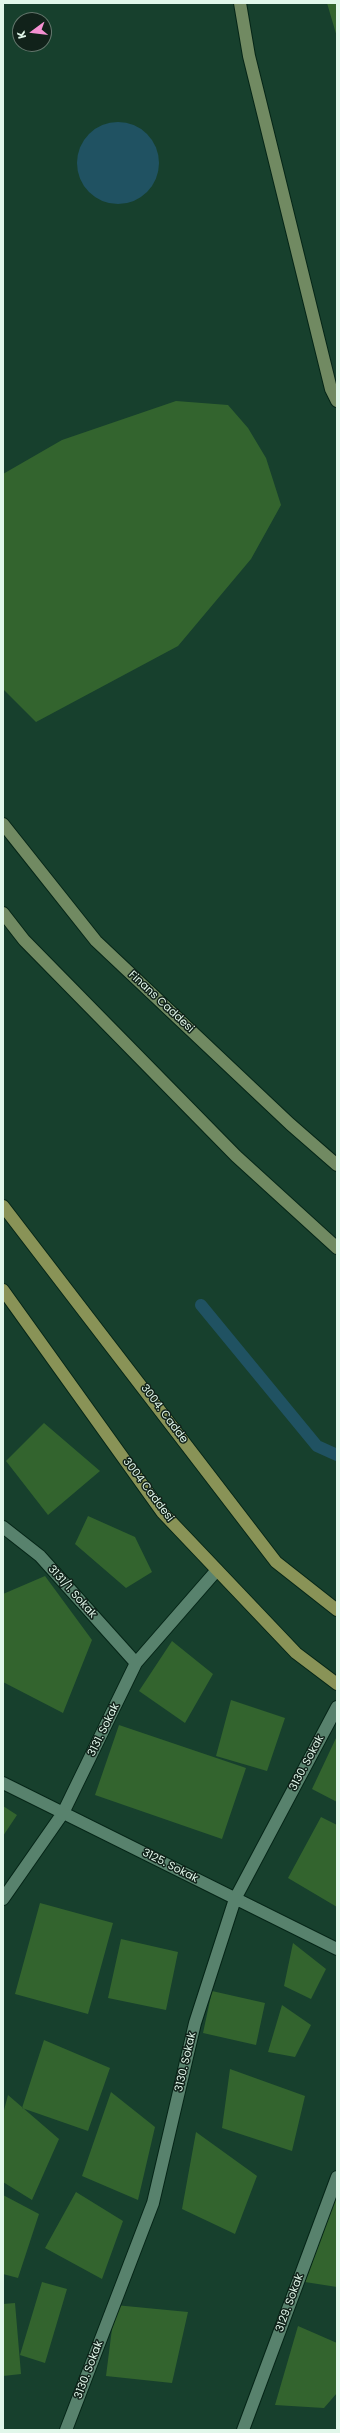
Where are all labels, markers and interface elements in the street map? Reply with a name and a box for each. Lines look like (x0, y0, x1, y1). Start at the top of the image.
north arrow (12, 12, 52, 52)
text: K (13, 29, 30, 41)
street label: Finans Caddesi (126, 968, 196, 1036)
street label: 3004. Cadde (138, 1382, 190, 1446)
street label: 3004 Caddesi (120, 1456, 176, 1524)
street label: 3131/1. Sokak (45, 1563, 99, 1621)
street label: 3131. Sokak (85, 1701, 123, 1759)
street label: 3130. Sokak (287, 1733, 327, 1793)
street label: 3125. Sokak (140, 1846, 200, 1886)
street label: 3130. Sokak (173, 2031, 199, 2093)
street label: 3129. Sokak (273, 2272, 307, 2334)
street label: 3130. Sokak (72, 2339, 106, 2401)

